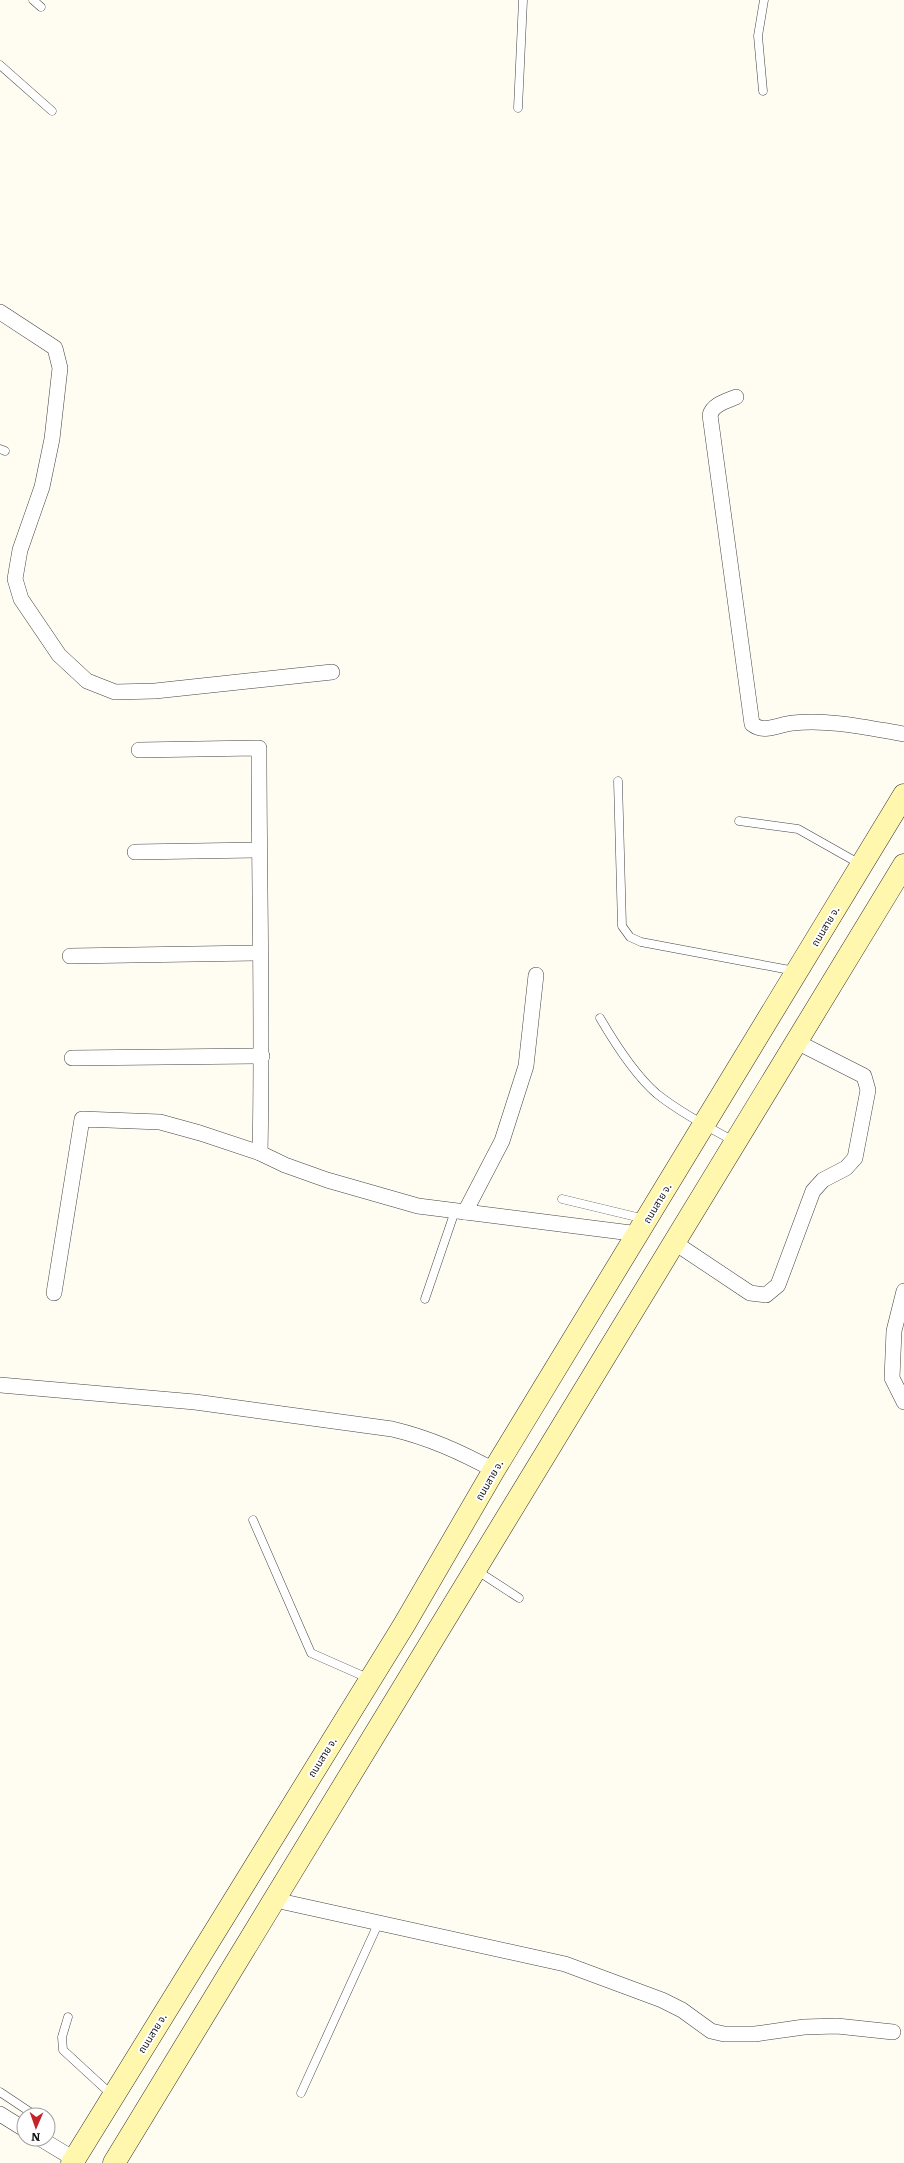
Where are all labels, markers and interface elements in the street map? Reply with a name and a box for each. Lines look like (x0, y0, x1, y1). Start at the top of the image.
street label: ถนนสาย จ. (807, 903, 843, 949)
street label: ถนนสาย จ. (639, 1180, 675, 1226)
street label: ถนนสาย จ. (471, 1457, 506, 1503)
street label: ถนนสาย จ. (303, 1734, 340, 1780)
street label: ถนนสาย จ. (133, 2010, 170, 2056)
north arrow (16, 2107, 56, 2147)
text: N (31, 2130, 41, 2146)

